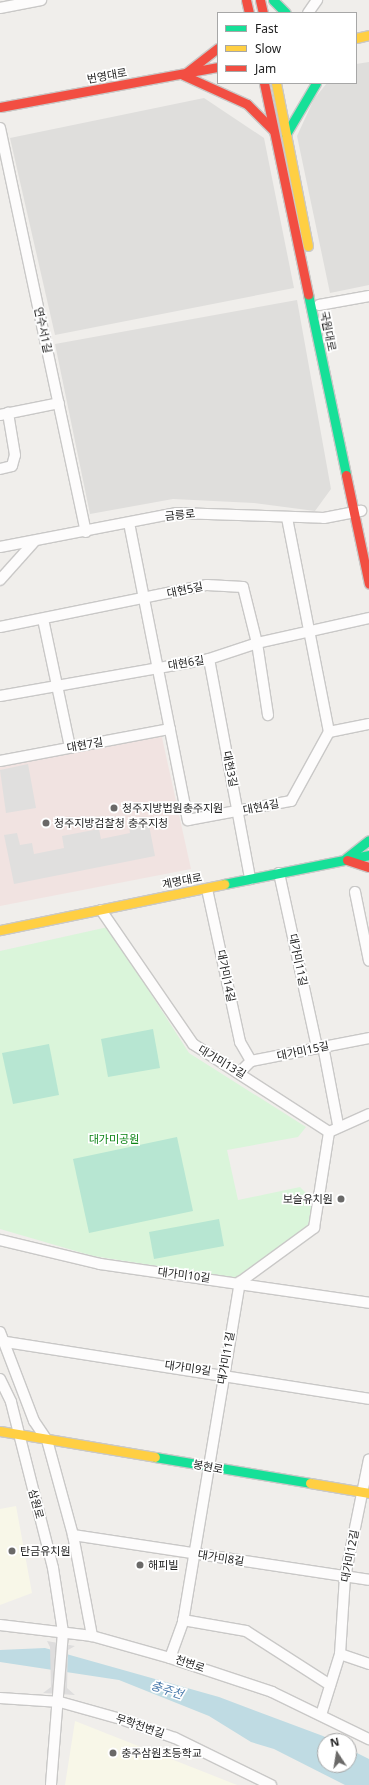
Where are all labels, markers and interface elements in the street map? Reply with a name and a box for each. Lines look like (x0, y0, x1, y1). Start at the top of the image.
legend (217, 12, 357, 84)
text: Fast (255, 20, 278, 37)
text: Slow (255, 40, 281, 57)
text: Jam (255, 60, 276, 77)
street label: 번영대로 (86, 66, 128, 86)
street label: 연수서1길 (32, 306, 54, 354)
street label: 국원대로 (317, 310, 339, 352)
street label: 금릉로 (164, 507, 196, 523)
street label: 대현5길 (166, 580, 204, 600)
street label: 대현6길 (167, 654, 205, 672)
street label: 대현7길 (66, 735, 104, 755)
street label: 대현3길 (220, 750, 240, 788)
street label: 대현4길 (242, 797, 280, 817)
place label: 청주지방법원충주지원 (122, 801, 223, 815)
marker: 청주지방법원충주지원 (109, 803, 119, 813)
place label: 청주지방검찰청 충주지청 (54, 816, 168, 830)
marker: 청주지방검찰청 충주지청 (41, 818, 51, 828)
street label: 계명대로 (161, 871, 203, 891)
street label: 대가미11길 (286, 933, 310, 987)
street label: 대가미14길 (214, 949, 238, 1003)
street label: 대가미15길 (276, 1039, 330, 1063)
street label: 대가미13길 (196, 1043, 248, 1081)
park label: 대가미공원 (89, 1132, 139, 1146)
place label: 보슬유치원 (282, 1192, 333, 1206)
marker: 보슬유치원 (336, 1194, 346, 1204)
street label: 대가미10길 (157, 1265, 211, 1285)
street label: 대가미11길 (215, 1331, 237, 1385)
street label: 대가미9길 (164, 1358, 212, 1378)
street label: 봉현로 (192, 1458, 224, 1476)
street label: 삼원로 (26, 1488, 46, 1520)
street label: 대가미12길 (338, 1529, 362, 1583)
place label: 탄금유치원 (20, 1544, 71, 1558)
marker: 탄금유치원 (7, 1546, 17, 1556)
street label: 대가미8길 (197, 1548, 245, 1568)
place label: 해피빌 (148, 1558, 178, 1572)
marker: 해피빌 (135, 1560, 145, 1570)
street label: 천변로 (173, 1653, 207, 1675)
water label: 충주천 (149, 1678, 185, 1702)
street label: 무학천변길 (114, 1712, 166, 1740)
north arrow (317, 1733, 357, 1773)
text: N (329, 1733, 341, 1750)
place label: 충주삼원초등학교 (121, 1746, 202, 1760)
marker: 충주삼원초등학교 (108, 1748, 118, 1758)

